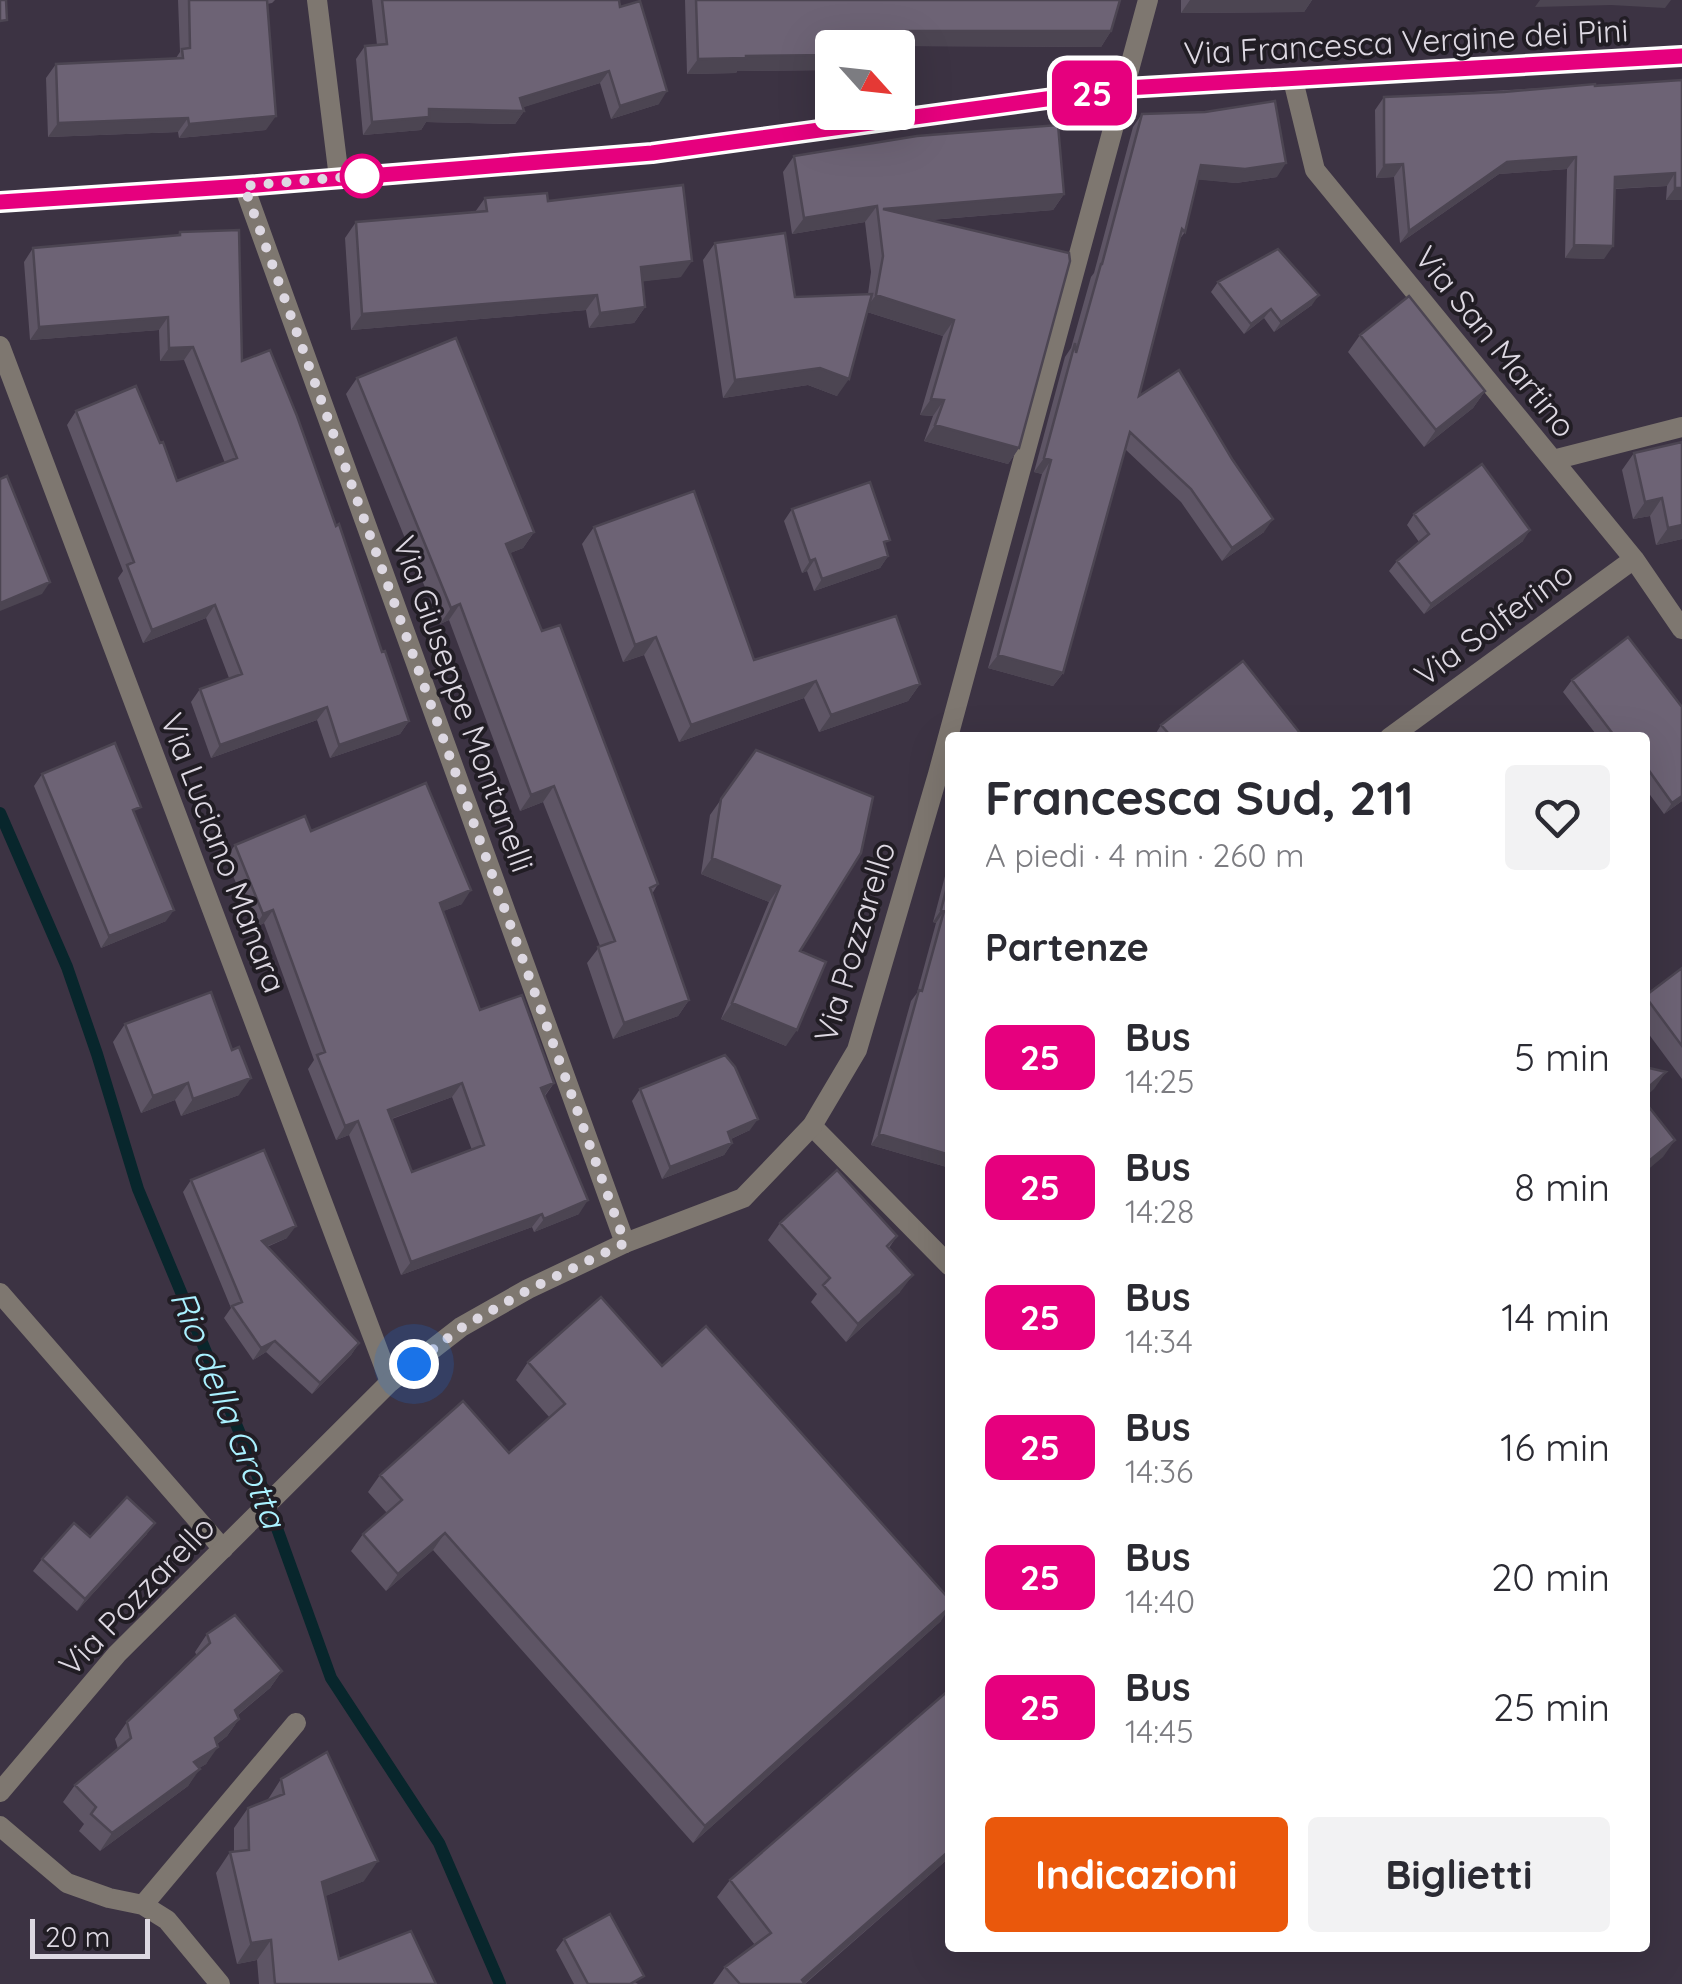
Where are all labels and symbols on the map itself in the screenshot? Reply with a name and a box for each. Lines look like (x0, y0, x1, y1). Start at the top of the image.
street label: Via Francesca Vergine dei Pini (1183, 9, 1629, 73)
north arrow (815, 30, 915, 130)
line badge: 25 (1047, 61, 1137, 126)
unlabelled marker (341, 155, 383, 197)
street label: Via San Martino (1406, 238, 1585, 445)
street label: Via Giuseppe Montanelli (384, 530, 543, 877)
street label: Via Solferino (1406, 552, 1581, 694)
street label: Via Luciano Manara (152, 707, 296, 998)
street label: Via Pozzarello (805, 837, 904, 1047)
water label: Rio della Grotta (161, 1283, 297, 1536)
your location (389, 1339, 439, 1389)
street label: Via Pozzarello (50, 1507, 223, 1684)
scale bar (30, 1914, 150, 1958)

